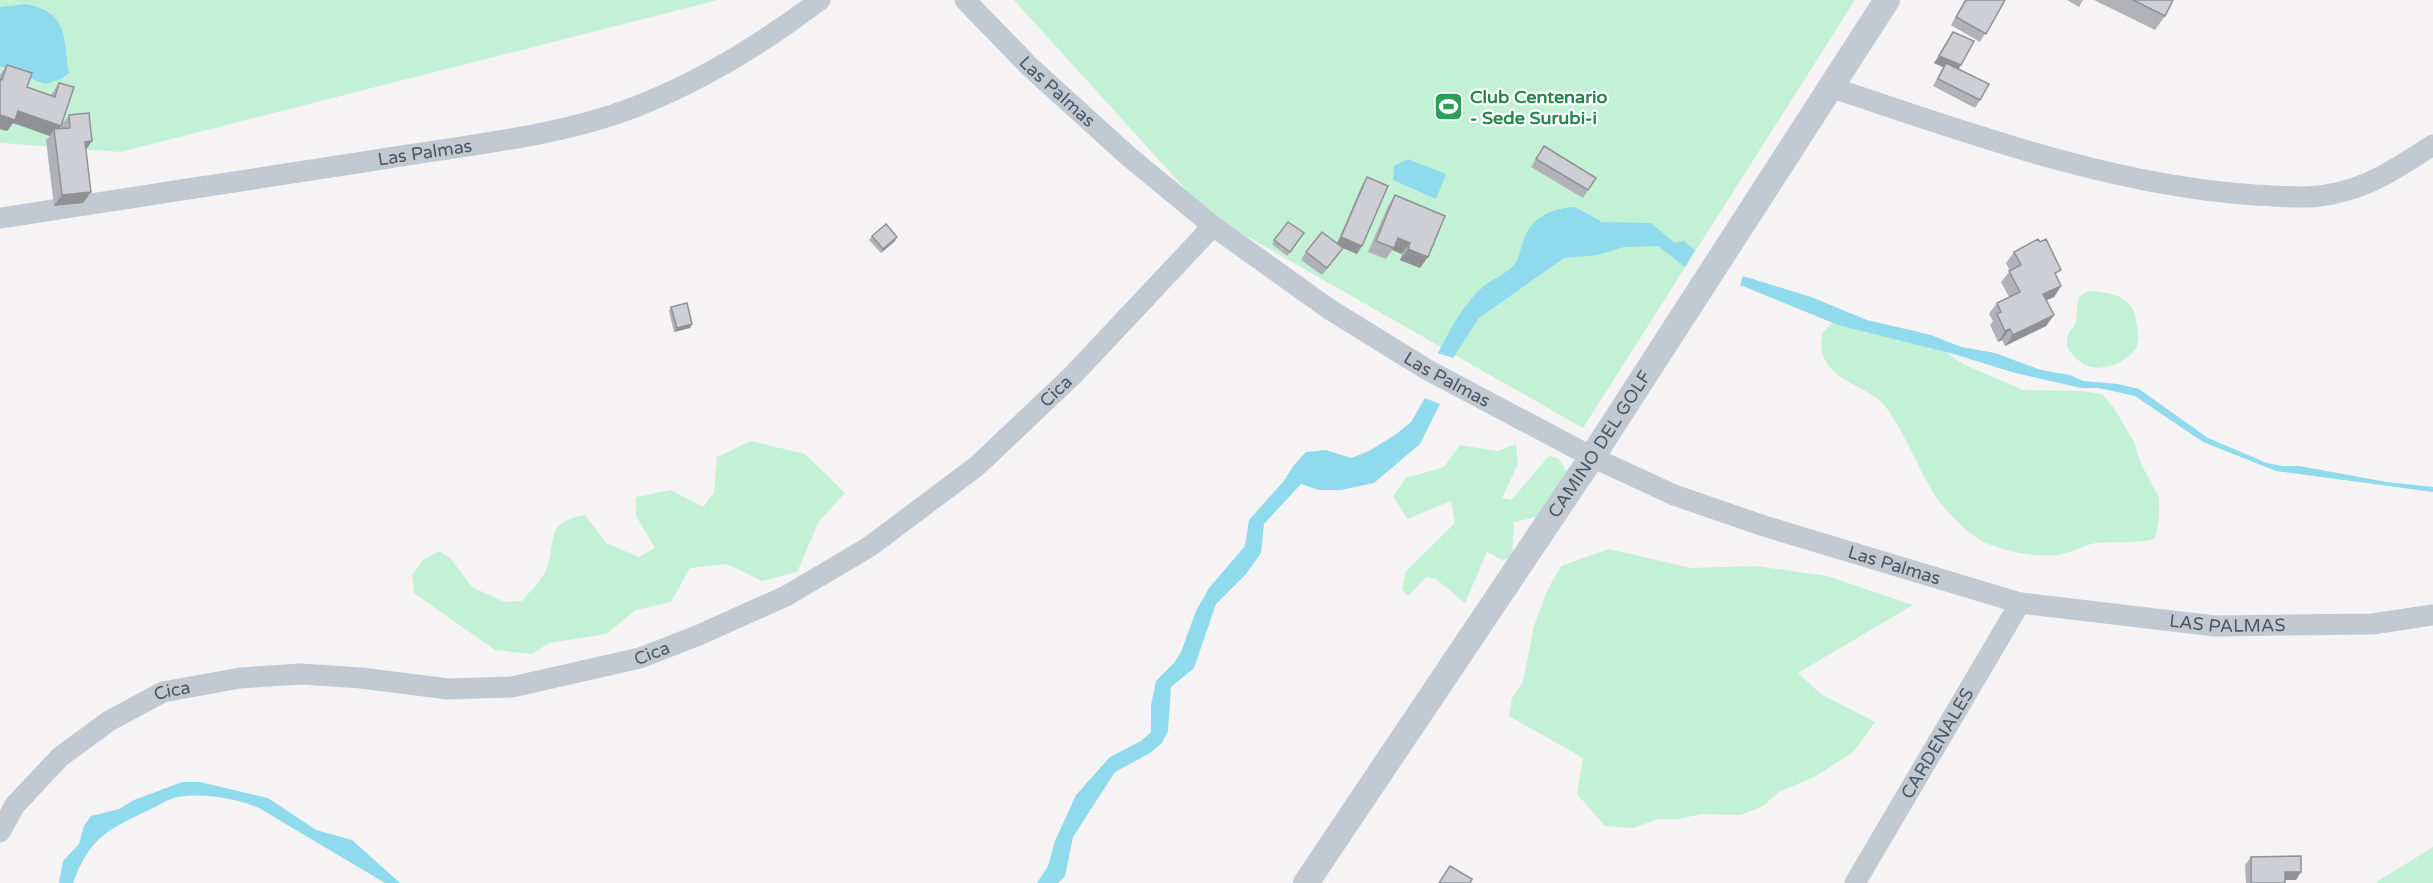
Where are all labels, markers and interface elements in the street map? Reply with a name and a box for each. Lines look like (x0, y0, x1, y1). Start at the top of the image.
street label: Las Palmas (1014, 51, 1100, 132)
place label: Club Centenario - Sede Surubi-i (1470, 86, 1608, 129)
sports icon: Club Centenario - Sede Surubi-i (1433, 91, 1465, 123)
street label: Las Palmas (376, 135, 474, 171)
street label: Las Palmas (1400, 347, 1494, 412)
street label: CAMINO DEL GOLF (1543, 366, 1656, 522)
street label: Cica (1035, 371, 1077, 412)
street label: Las Palmas (1845, 541, 1943, 589)
street label: LAS PALMAS (2168, 610, 2286, 638)
street label: Cica (631, 636, 673, 670)
street label: Cica (150, 676, 192, 706)
street label: CARDENALES (1896, 684, 1978, 803)

